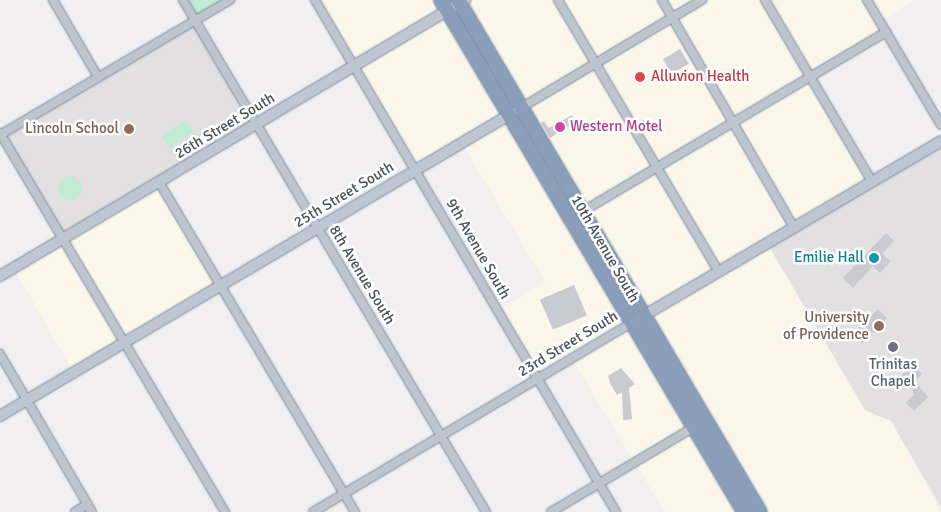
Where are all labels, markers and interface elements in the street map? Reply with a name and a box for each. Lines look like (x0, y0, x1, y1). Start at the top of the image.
place label: Alluvion Health (651, 68, 749, 86)
marker: Alluvion Health (633, 70, 647, 84)
street label: 26th Street South (172, 89, 278, 163)
place label: Western Motel (570, 118, 663, 136)
place label: Lincoln School (25, 120, 119, 138)
marker: Western Motel (554, 121, 566, 133)
marker: Lincoln School (123, 123, 135, 135)
street label: 25th Street South (291, 158, 397, 232)
street label: 10th Avenue South (567, 192, 643, 306)
street label: 9th Avenue South (442, 196, 514, 302)
street label: 8th Avenue South (325, 222, 399, 328)
place label: Emilie Hall (794, 249, 864, 267)
marker: Emilie Hall (868, 252, 880, 264)
street label: 23rd Street South (515, 307, 621, 381)
place label: University of Providence (783, 308, 869, 343)
marker: University of Providence (873, 320, 885, 332)
marker: Trinitas Chapel (887, 341, 899, 353)
place label: Trinitas Chapel (869, 355, 917, 390)

